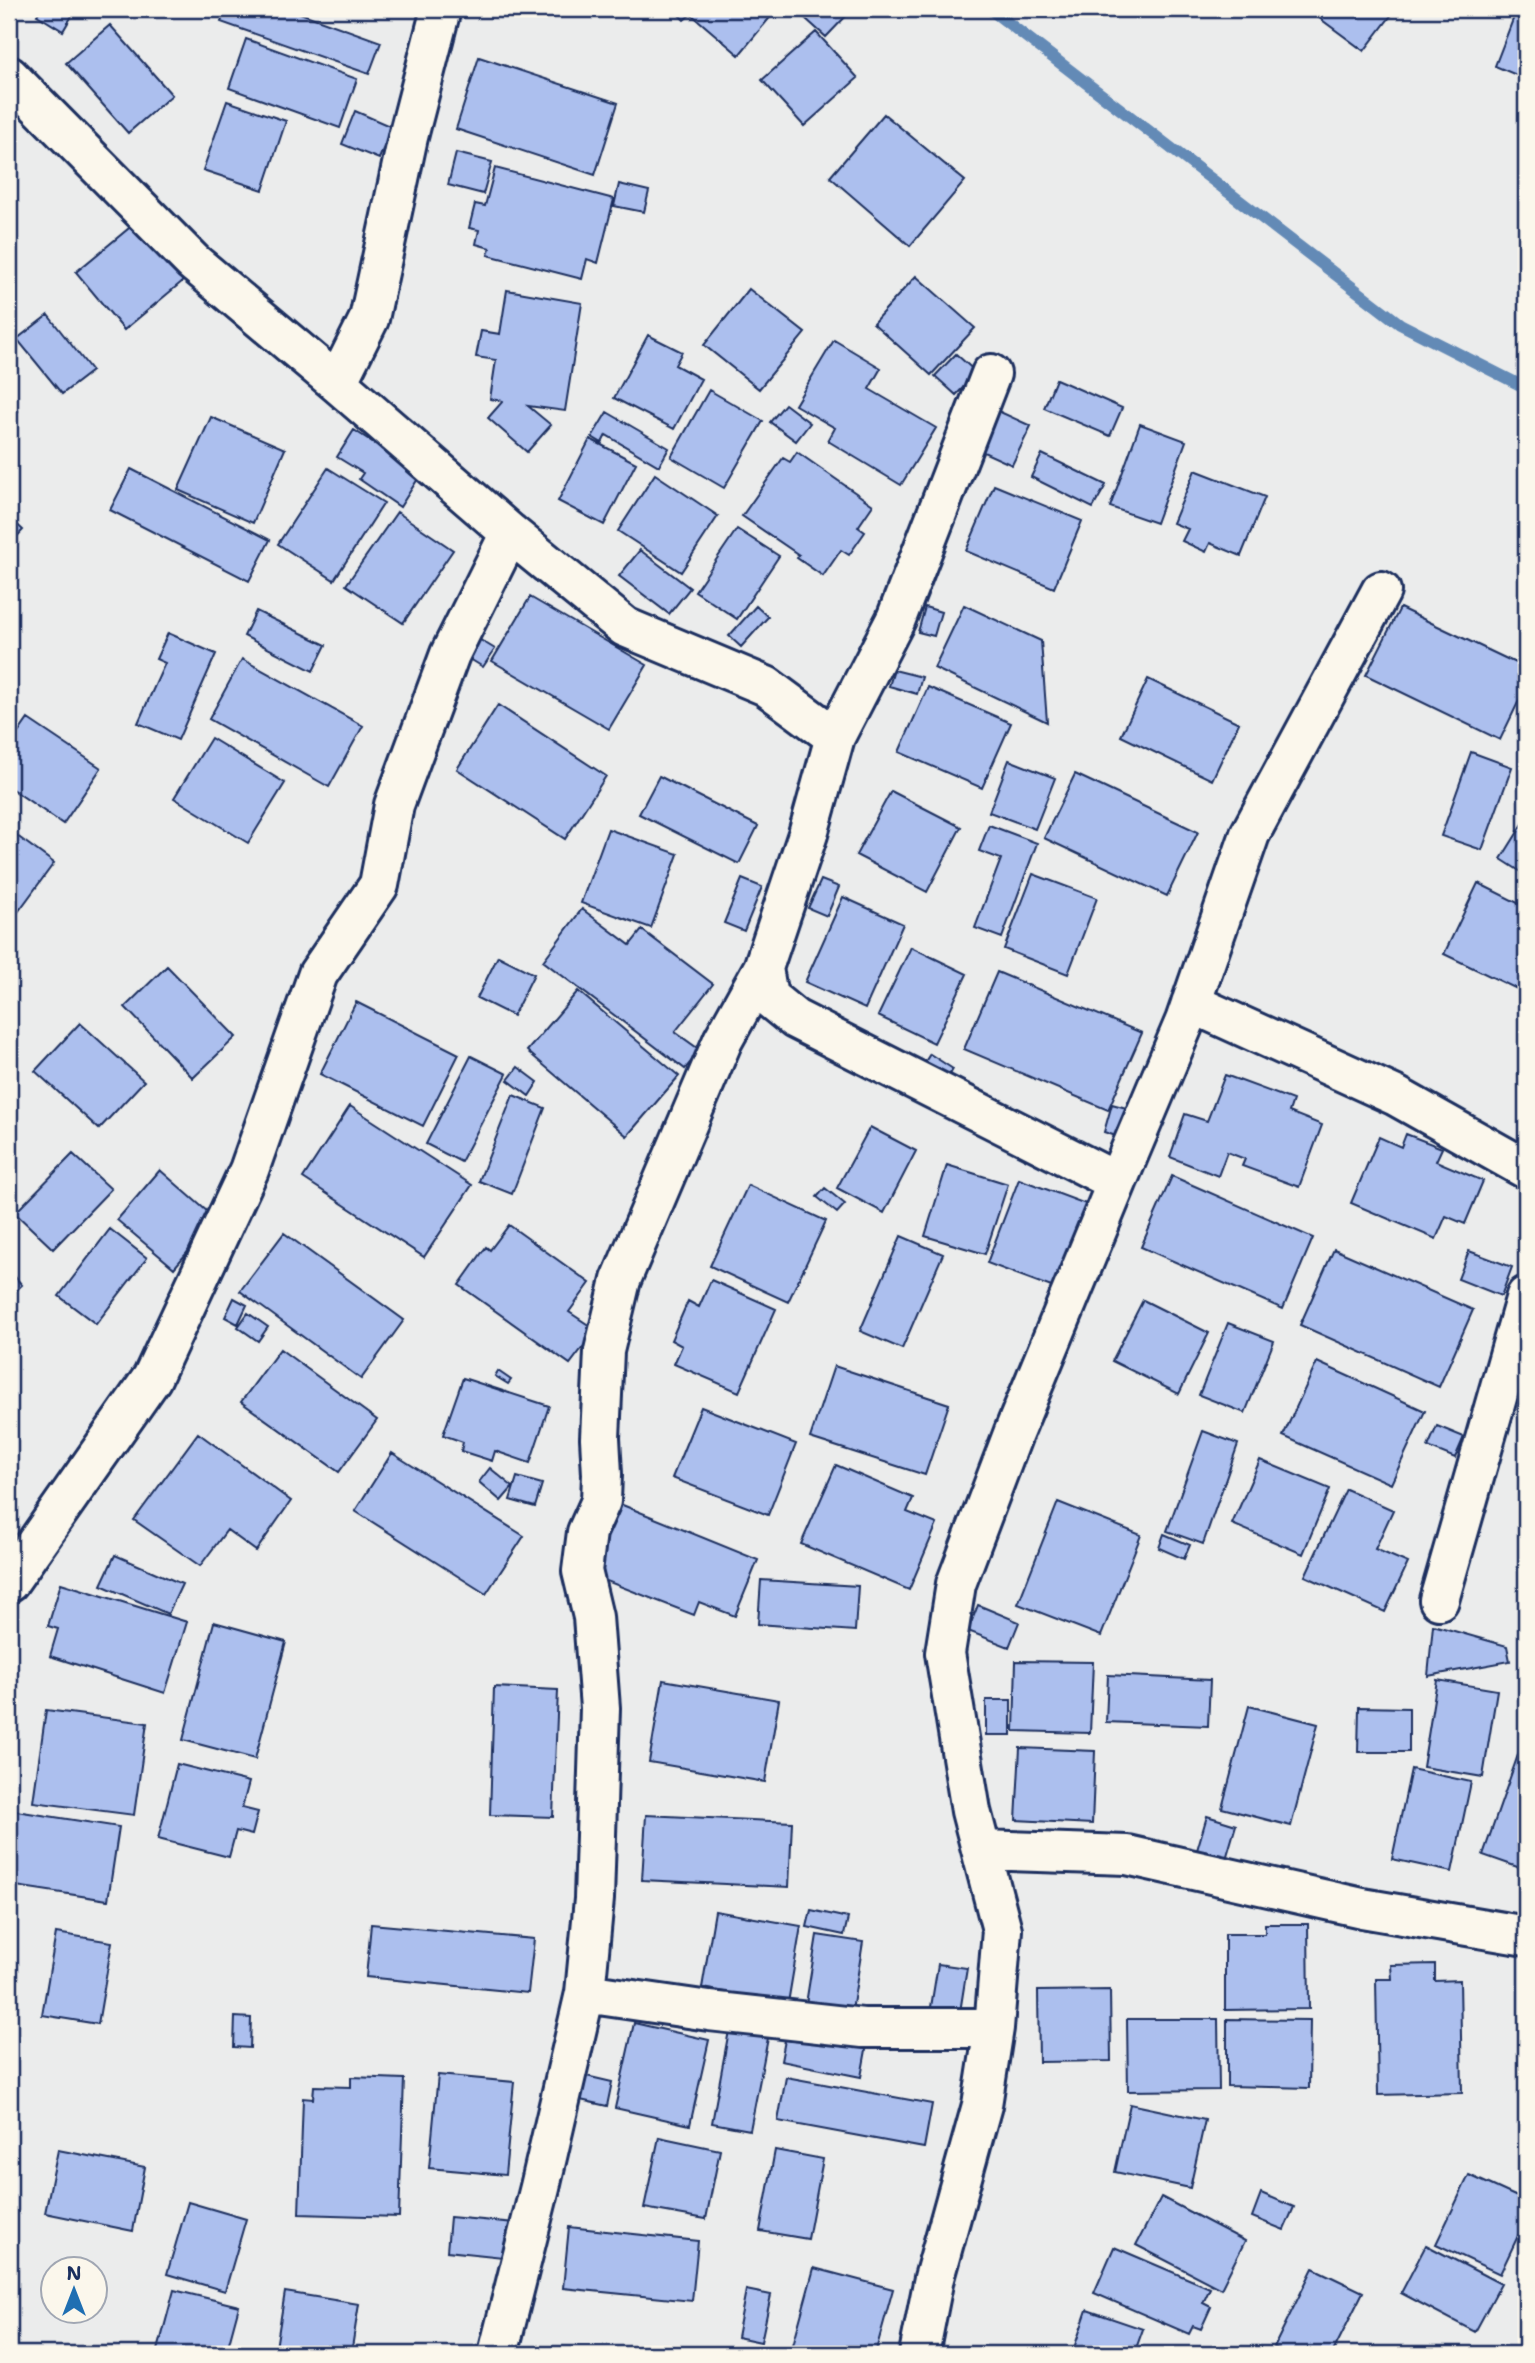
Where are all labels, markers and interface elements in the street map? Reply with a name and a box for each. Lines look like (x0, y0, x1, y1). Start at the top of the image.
north arrow (38, 2254, 108, 2324)
text: N (66, 2261, 82, 2286)

